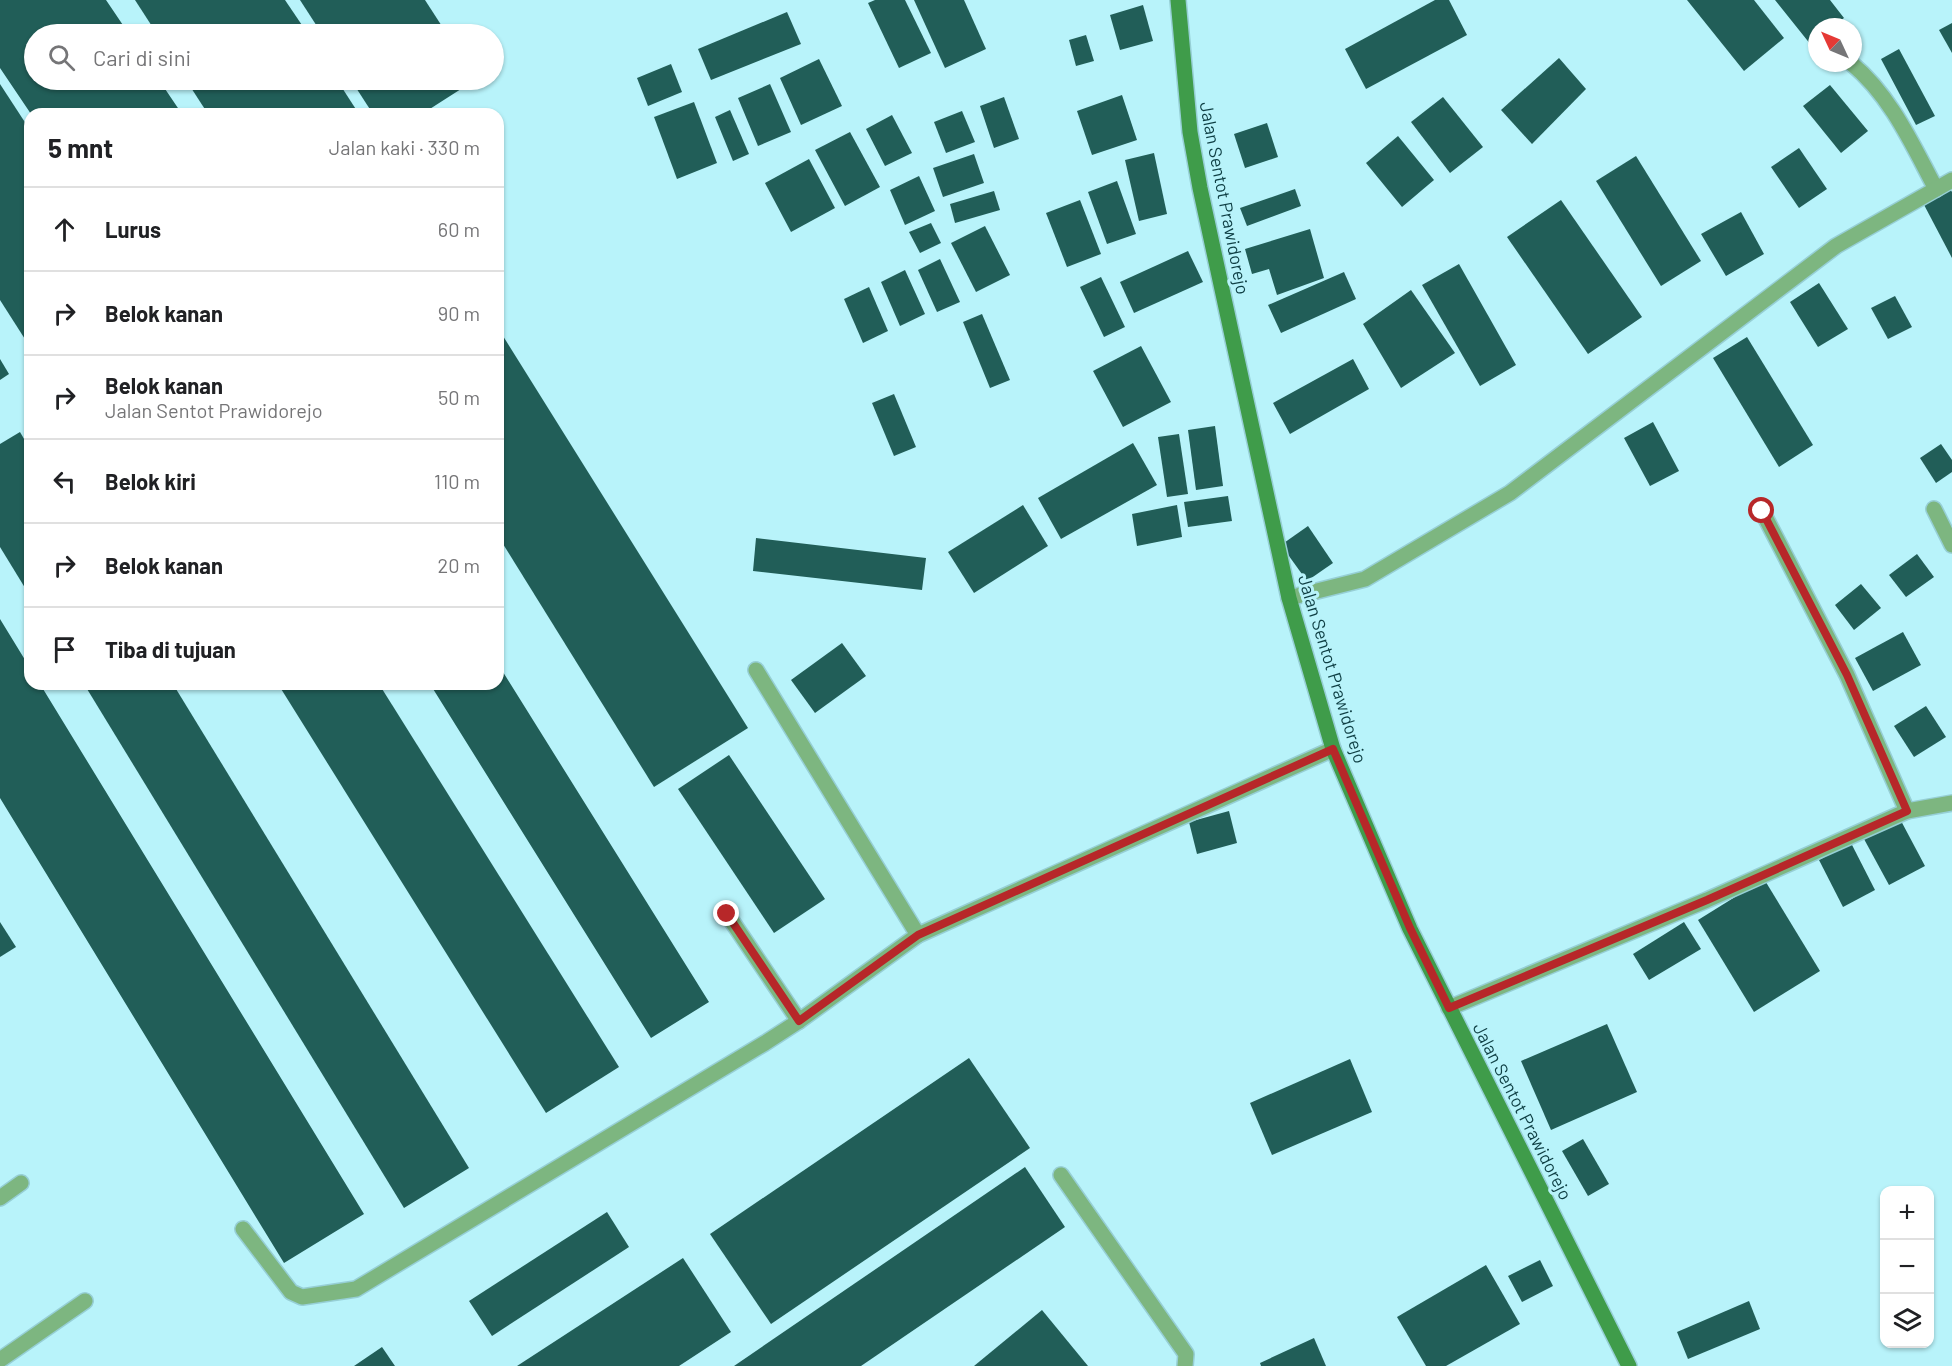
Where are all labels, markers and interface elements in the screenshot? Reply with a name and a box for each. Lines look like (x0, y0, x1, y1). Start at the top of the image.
north arrow (1808, 18, 1862, 72)
search box (24, 24, 504, 90)
icon: search (45, 41, 78, 74)
text: Cari di sini (93, 44, 191, 70)
street label: Jalan Sentot Prawidorejo (1196, 100, 1254, 296)
text: 5 mnt (48, 132, 113, 163)
text: Jalan kaki · 330 m (329, 135, 480, 159)
icon: ahead (48, 213, 81, 246)
text: Lurus (105, 216, 161, 242)
text: 60 m (438, 217, 480, 241)
icon: right (48, 297, 81, 330)
text: Belok kanan (105, 300, 223, 326)
text: 90 m (438, 301, 480, 325)
text: Belok kanan (105, 372, 223, 398)
icon: right (48, 381, 81, 414)
text: 50 m (438, 385, 480, 409)
text: Jalan Sentot Prawidorejo (105, 398, 323, 422)
icon: left (48, 465, 81, 498)
text: Belok kiri (105, 468, 196, 494)
text: 110 m (434, 469, 480, 493)
route start (1748, 497, 1774, 523)
icon: right (48, 549, 81, 582)
text: Belok kanan (105, 552, 223, 578)
text: 20 m (437, 553, 480, 577)
street label: Jalan Sentot Prawidorejo (1294, 572, 1372, 766)
icon: arrive (48, 633, 81, 666)
text: Tiba di tujuan (105, 636, 236, 662)
route end (713, 900, 739, 926)
street label: Jalan Sentot Prawidorejo (1469, 1019, 1577, 1203)
map controls (1880, 1186, 1934, 1348)
button: + (1880, 1186, 1934, 1240)
button: − (1880, 1240, 1934, 1294)
button: layers (1880, 1294, 1934, 1348)

